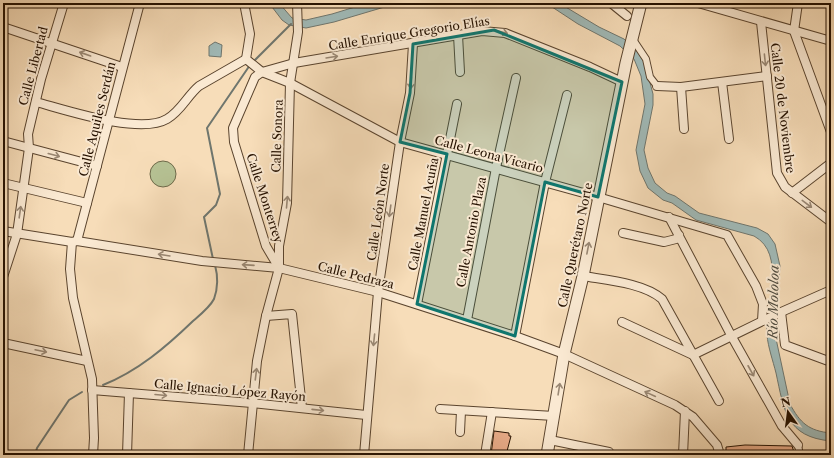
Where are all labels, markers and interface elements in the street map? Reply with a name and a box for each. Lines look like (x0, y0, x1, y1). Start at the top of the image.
street label: Calle Enrique Gregorio Elías (327, 13, 491, 53)
street label: Calle Libertad (15, 24, 51, 107)
one-way arrow (495, 29, 508, 37)
street label: Calle 20 de Noviembre (768, 42, 798, 174)
one-way arrow (79, 50, 92, 57)
one-way arrow (325, 53, 338, 61)
one-way arrow (761, 53, 769, 66)
street label: Calle Aquiles Serdán (75, 60, 119, 178)
one-way arrow (407, 76, 414, 89)
street label: Calle Sonora (268, 98, 286, 173)
street label: Calle Leona Vicario (433, 132, 545, 176)
one-way arrow (47, 151, 60, 159)
street label: Calle Monterrey (243, 151, 287, 245)
street label: Calle Manuel Acuña (405, 155, 441, 272)
street label: Calle León Norte (364, 162, 392, 262)
street label: Calle Antonio Plaza (453, 175, 489, 289)
street label: Calle Querétaro Norte (554, 181, 596, 309)
one-way arrow (283, 196, 290, 209)
one-way arrow (802, 200, 813, 209)
one-way arrow (386, 204, 394, 217)
one-way arrow (16, 206, 24, 219)
one-way arrow (584, 242, 592, 255)
one-way arrow (158, 251, 171, 259)
street label: Calle Pedraza (316, 258, 396, 292)
one-way arrow (242, 262, 255, 269)
water label: Río Mololoa (764, 265, 782, 340)
one-way arrow (370, 333, 377, 346)
one-way arrow (34, 347, 47, 355)
one-way arrow (748, 364, 756, 376)
one-way arrow (252, 368, 260, 381)
street label: Calle Ignacio López Rayón (153, 376, 307, 404)
one-way arrow (555, 383, 563, 396)
one-way arrow (645, 389, 657, 397)
one-way arrow (154, 392, 167, 399)
north arrow (768, 392, 808, 432)
text: N (779, 394, 792, 410)
one-way arrow (311, 406, 324, 414)

